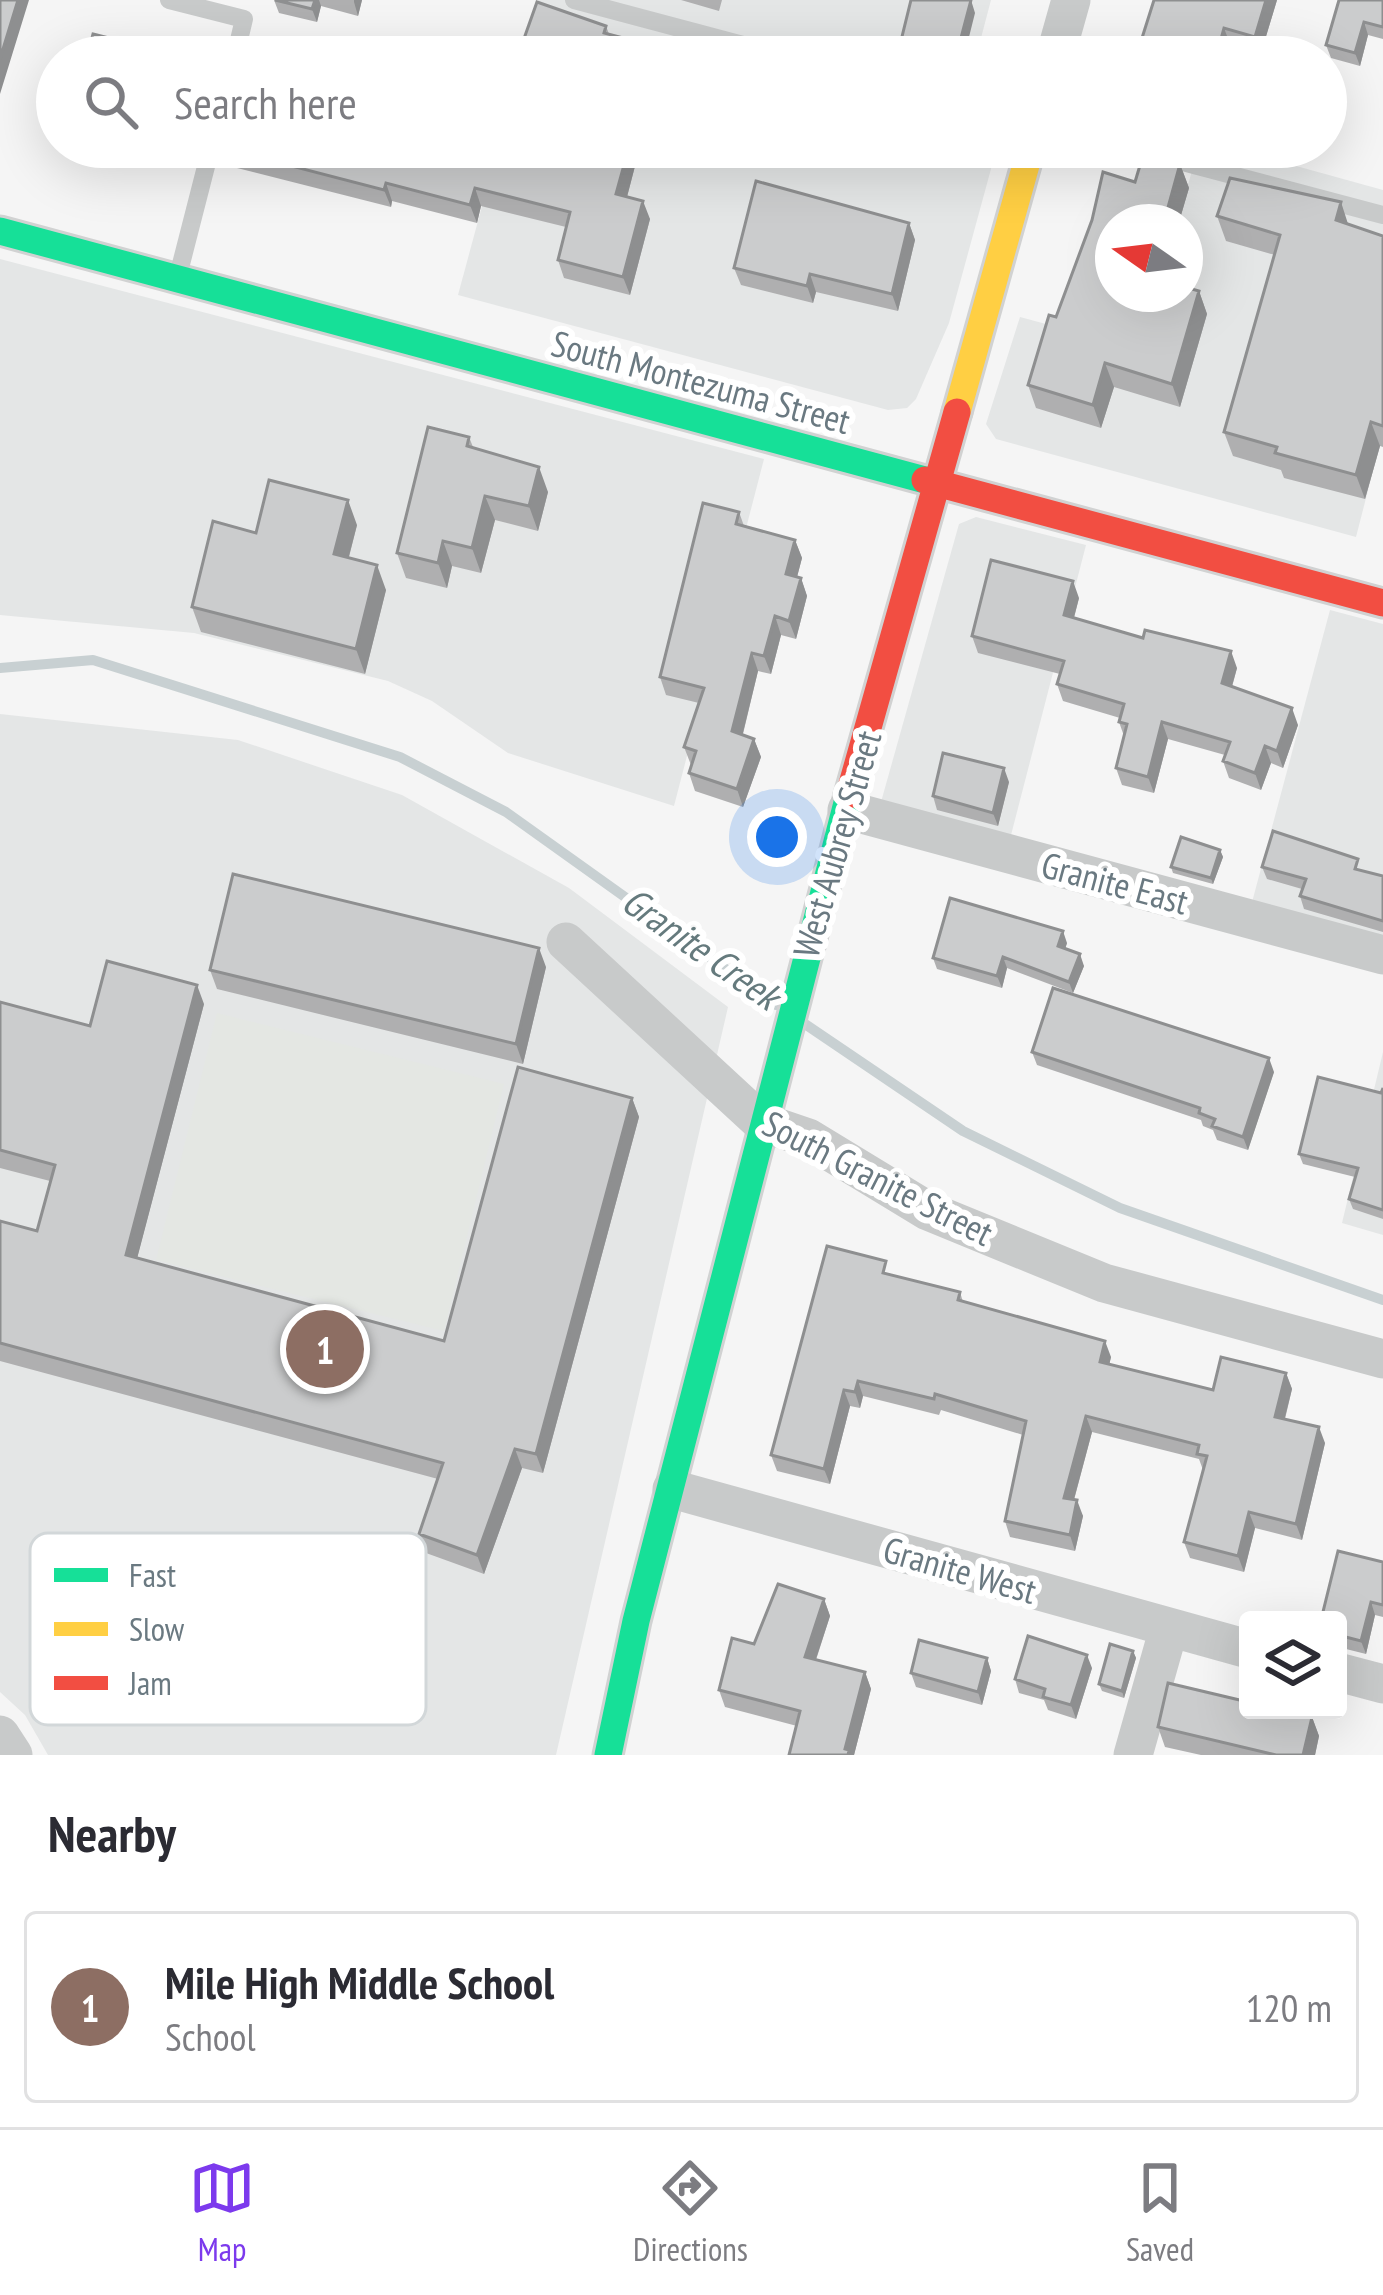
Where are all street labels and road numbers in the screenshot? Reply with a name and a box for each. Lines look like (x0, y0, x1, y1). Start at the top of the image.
street label: South Montezuma Street (547, 319, 856, 444)
street label: West Aubrey Street (782, 725, 891, 963)
street label: Granite East (1037, 840, 1194, 925)
street label: South Granite Street (755, 1099, 1001, 1256)
street label: Granite West (878, 1525, 1042, 1614)

